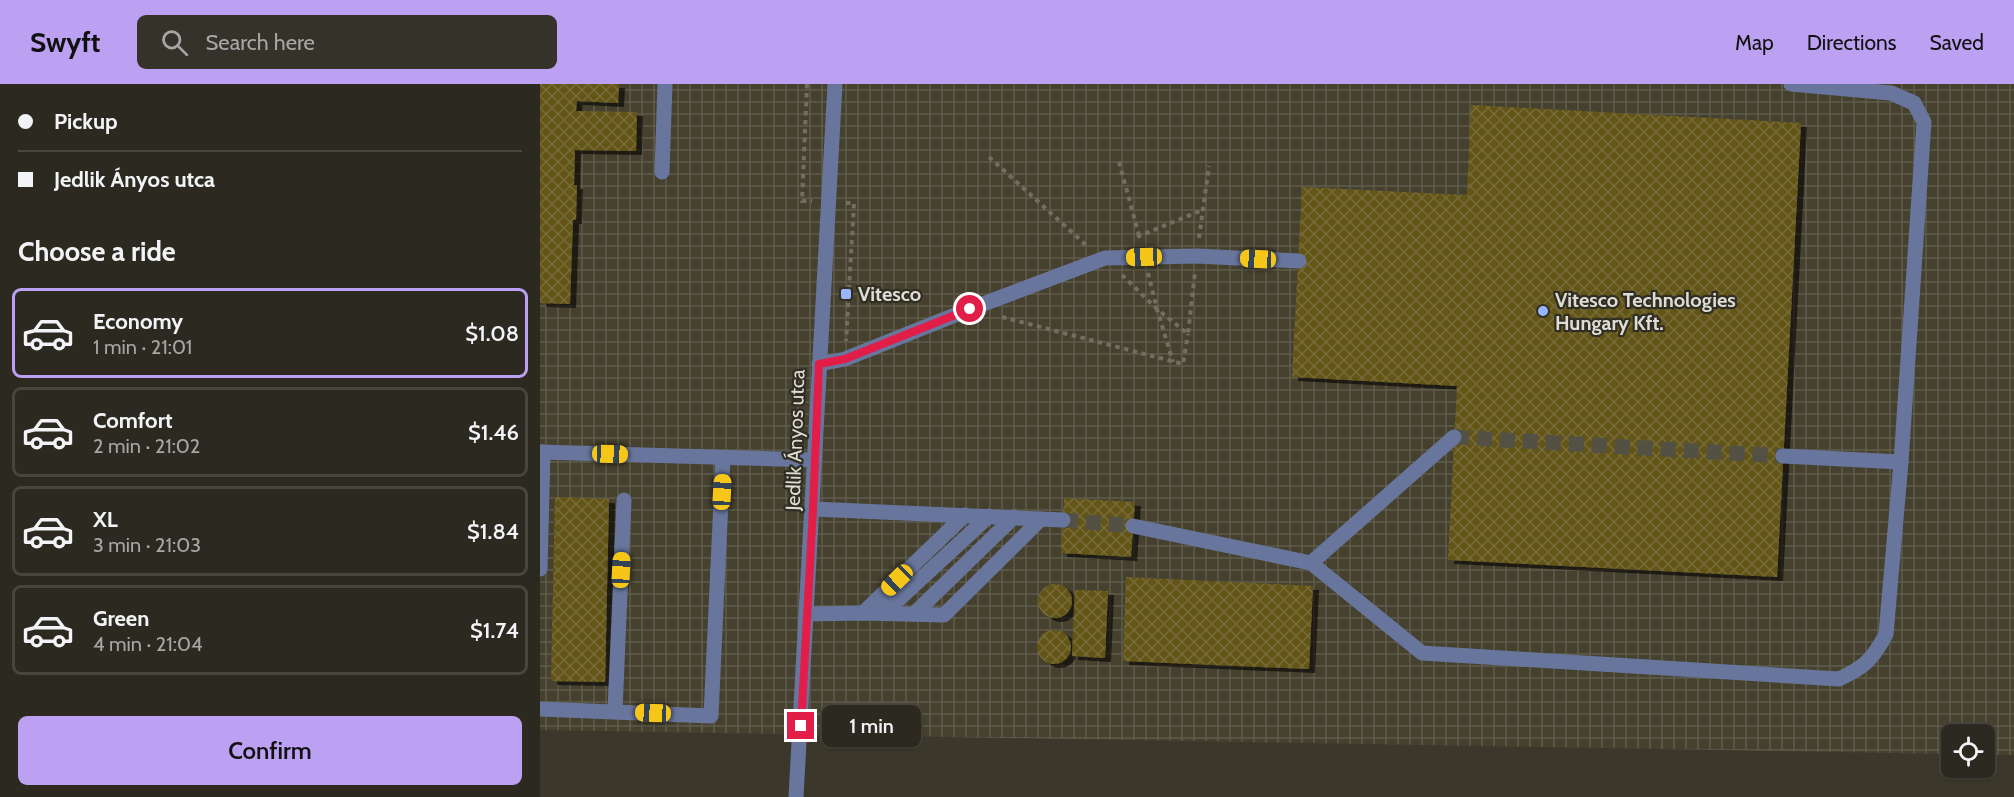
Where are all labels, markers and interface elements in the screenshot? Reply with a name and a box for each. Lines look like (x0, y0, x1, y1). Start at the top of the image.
search box (137, 15, 557, 69)
text: Swyft (30, 25, 101, 59)
icon: search (158, 26, 191, 59)
text: Search here (206, 29, 315, 56)
text: Map (1735, 30, 1774, 55)
text: Directions (1807, 30, 1896, 55)
text: Saved (1929, 30, 1984, 55)
text: Pickup (54, 108, 118, 135)
text: Jedlik Ányos utca (54, 166, 215, 193)
text: Choose a ride (18, 235, 176, 268)
car (1126, 247, 1162, 267)
car (1240, 249, 1276, 269)
place label: Vitesco (858, 282, 921, 306)
marker: Vitesco (839, 287, 853, 301)
place label: Vitesco Technologies Hungary Kft. (1555, 288, 1736, 335)
route start (956, 295, 983, 322)
marker: Vitesco Technologies Hungary Kft. (1536, 304, 1550, 318)
icon: car (21, 306, 75, 360)
text: Economy (93, 308, 183, 335)
text: $1.08 (465, 320, 519, 347)
text: 1 min · 21:01 (93, 335, 192, 359)
street label: Jedlik Ányos utca (781, 369, 809, 512)
icon: car (21, 405, 75, 459)
text: Comfort (93, 407, 172, 434)
text: $1.46 (468, 419, 519, 446)
text: 2 min · 21:02 (93, 434, 200, 458)
car (592, 444, 628, 464)
car (712, 474, 732, 510)
icon: car (21, 504, 75, 558)
text: XL (93, 506, 118, 533)
text: $1.84 (467, 518, 519, 545)
text: 3 min · 21:03 (93, 533, 201, 557)
car (611, 552, 631, 588)
car (878, 561, 916, 599)
icon: car (21, 603, 75, 657)
text: Green (93, 605, 149, 632)
text: $1.74 (470, 617, 519, 644)
text: 4 min · 21:04 (93, 632, 202, 656)
car (635, 703, 671, 723)
callout: 1 min (822, 705, 921, 747)
route end (787, 712, 814, 739)
text: 1 min (849, 714, 894, 738)
button: Confirm (18, 716, 522, 785)
map controls (1941, 724, 1995, 778)
button: locate (1941, 724, 1995, 778)

